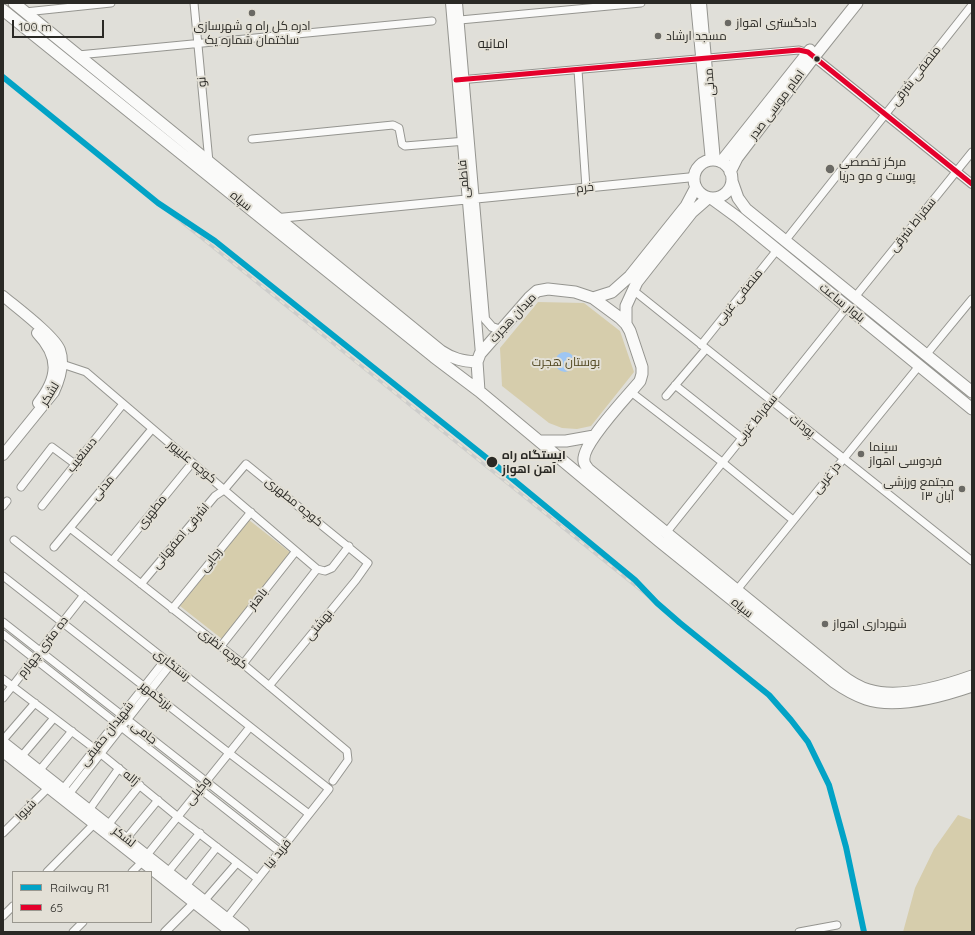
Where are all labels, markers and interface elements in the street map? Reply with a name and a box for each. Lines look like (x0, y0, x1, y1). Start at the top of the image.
marker: ادره کل راه و شهرسازی ساختمان شماره یک (247, 8, 257, 18)
scale bar (14, 12, 106, 38)
place label: دادگستری اهواز (736, 16, 816, 30)
marker: دادگستری اهواز (723, 18, 733, 28)
text: 100 m (19, 19, 52, 34)
place label: ادره کل راه و شهرسازی ساختمان شماره یک (194, 19, 310, 47)
place label: مسجد ارشاد (666, 29, 727, 43)
marker: مسجد ارشاد (653, 31, 663, 41)
district label: امانیه (478, 36, 508, 52)
street label: منصفی شرقی (888, 43, 944, 109)
unlabelled marker (812, 54, 822, 64)
street label: مدنی (702, 67, 718, 97)
street label: امام موسی صدر (746, 67, 808, 143)
street label: نو (194, 76, 210, 88)
place label: مرکز تخصصی پوست و مو دریا (839, 155, 916, 183)
street label: فاطمی (455, 159, 473, 199)
marker: مرکز تخصصی پوست و مو دریا (824, 163, 836, 175)
street label: خرم (575, 180, 595, 196)
street label: سپاه (227, 188, 255, 214)
street label: سقراط شرقی (887, 195, 939, 255)
street label: منصفی غربی (712, 266, 766, 328)
street label: بلوار ساعت (817, 280, 867, 326)
street label: میدان هجرت (487, 290, 539, 346)
park label: بوستان هجرت (532, 355, 600, 369)
street label: لشکر (37, 380, 63, 408)
street label: سقراط غربی (731, 392, 781, 448)
street label: پودات (786, 412, 818, 440)
street label: دستغیب (64, 435, 100, 475)
street label: کوچه علیپور (165, 437, 219, 487)
place label: سینما فردوسی اهواز (869, 440, 942, 468)
place label: ایستگاه راه آهن اهواز (502, 448, 566, 476)
marker: سینما فردوسی اهواز (856, 449, 866, 459)
marker: ایستگاه راه آهن اهواز (485, 455, 499, 469)
street label: دز غربی (810, 459, 844, 497)
street label: مدنی (89, 473, 117, 503)
street label: کوچه مطهری (262, 474, 326, 530)
place label: مجتمع ورزشی ۱۳ آبان (883, 475, 954, 503)
marker: مجتمع ورزشی ۱۳ آبان (957, 484, 967, 494)
street label: مطهری (134, 492, 170, 532)
street label: اشرفی اصفهانی (149, 500, 213, 572)
street label: رجایی (197, 545, 225, 575)
street label: باهنر (245, 585, 271, 613)
street label: سپاه (728, 595, 756, 621)
street label: بهشتی (302, 607, 336, 643)
street label: ده متری چهارم (15, 614, 71, 680)
place label: شهرداری اهواز (833, 617, 907, 631)
marker: شهرداری اهواز (820, 619, 830, 629)
street label: کوچه نظری (196, 626, 250, 672)
street label: رستگاری (151, 646, 193, 684)
street label: بزرگمهر (137, 679, 175, 713)
street label: شهیدان حقیقی (77, 699, 137, 769)
street label: جامی (128, 719, 160, 747)
street label: ژاله (120, 767, 142, 789)
street label: وکیلی (182, 774, 214, 808)
street label: شیوا (13, 797, 39, 823)
street label: لشکر (110, 824, 138, 850)
street label: فرید نیا (262, 836, 294, 872)
legend (12, 871, 152, 923)
text: Railway R1 (50, 880, 109, 895)
text: 65 (50, 900, 63, 915)

